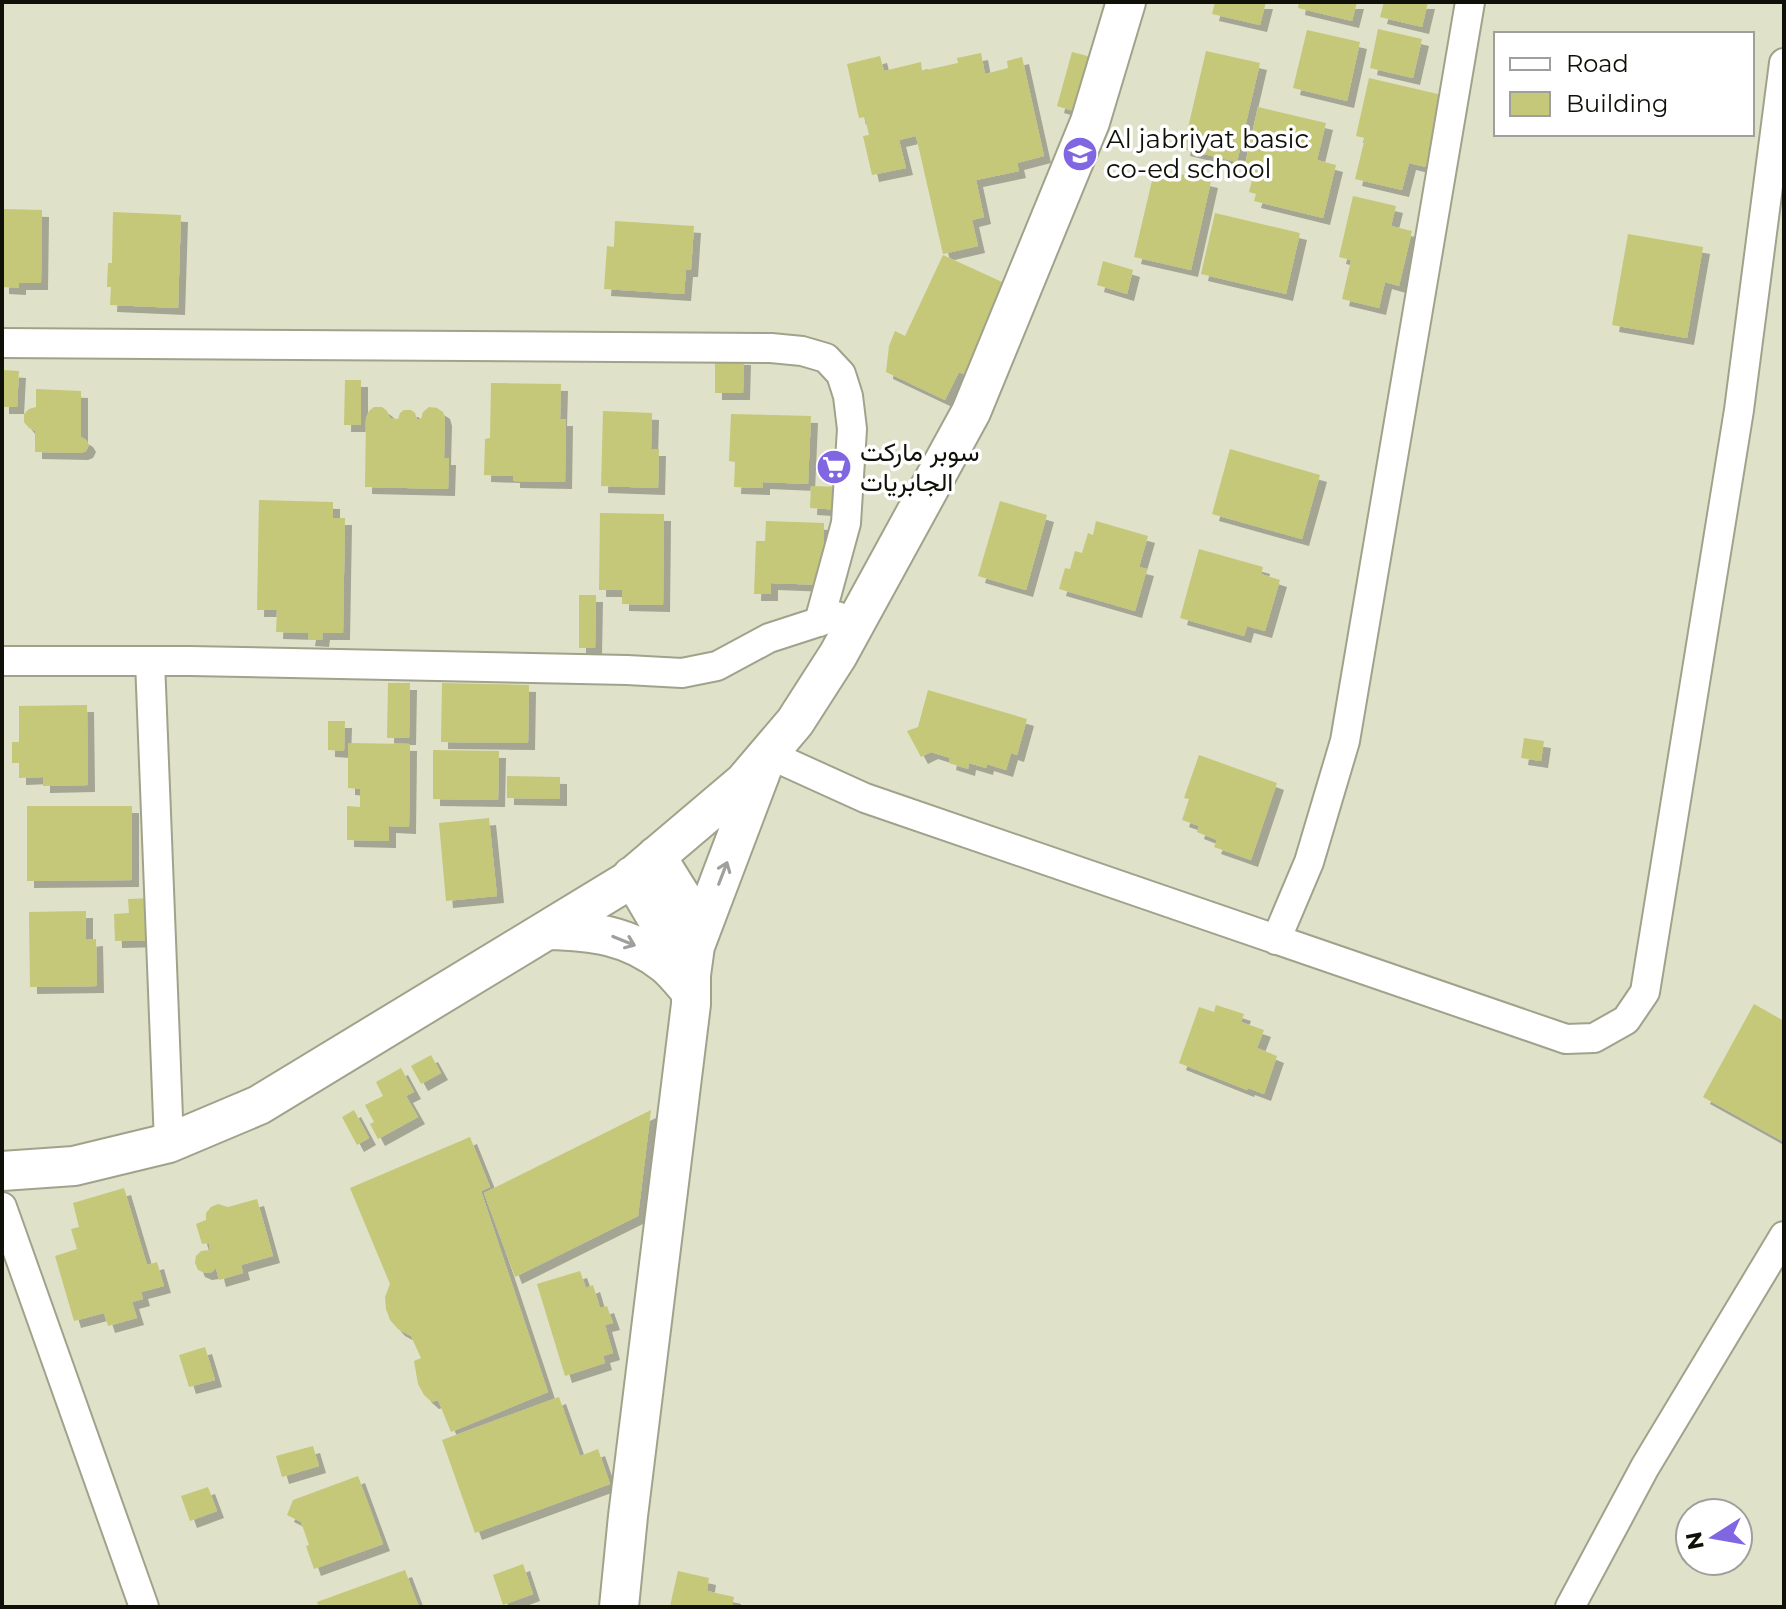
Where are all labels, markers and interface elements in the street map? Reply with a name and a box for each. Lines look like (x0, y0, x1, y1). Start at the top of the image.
legend (1494, 32, 1754, 136)
text: Road (1566, 49, 1629, 78)
text: Building (1566, 89, 1669, 118)
place label: Al jabriyat basic co-ed school (1106, 123, 1309, 185)
school or university icon: Al jabriyat basic co-ed school (1061, 135, 1099, 173)
place label: سوبر ماركت الجابريات (860, 436, 979, 498)
supermarket icon: سوبر ماركت الجابريات (815, 448, 853, 486)
one-way arrow (717, 861, 731, 886)
one-way arrow (611, 935, 636, 950)
north arrow (1674, 1497, 1754, 1577)
text: N (1680, 1529, 1710, 1552)

